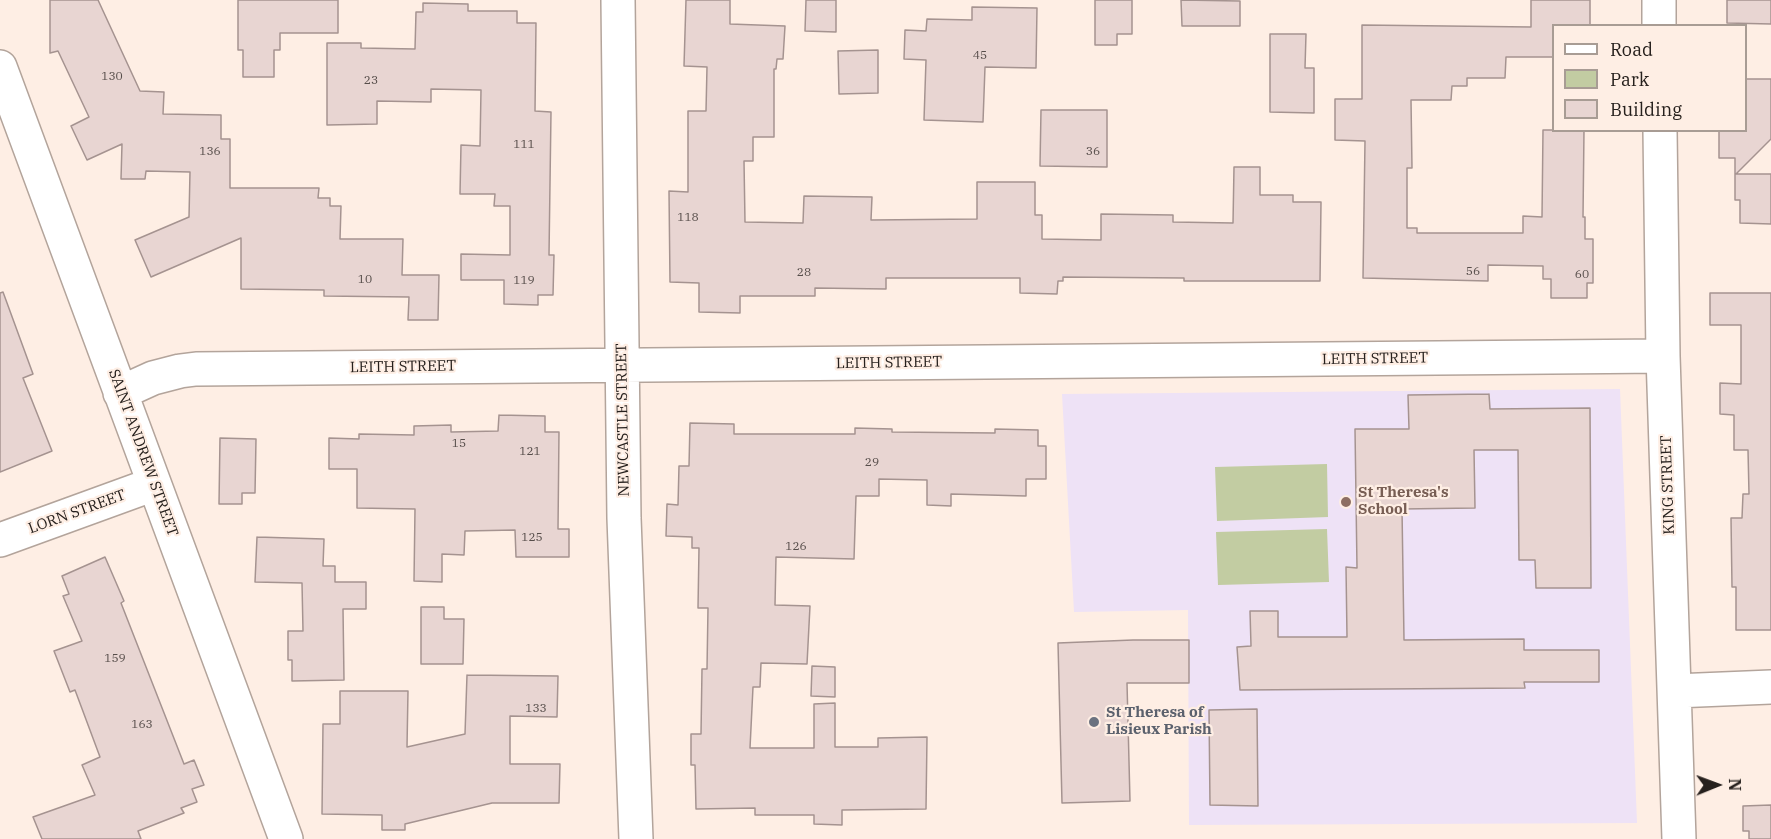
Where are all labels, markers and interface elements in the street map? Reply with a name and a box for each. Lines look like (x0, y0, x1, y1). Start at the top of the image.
legend (1552, 24, 1747, 132)
text: Road (1610, 38, 1653, 61)
house number: 45 (973, 49, 987, 63)
text: Park (1610, 68, 1649, 91)
house number: 130 (101, 70, 123, 84)
house number: 23 (364, 74, 378, 88)
text: Building (1610, 98, 1682, 121)
house number: 111 (513, 138, 535, 152)
house number: 136 (199, 145, 221, 159)
house number: 36 (1086, 145, 1100, 159)
house number: 118 (677, 211, 699, 225)
house number: 56 (1466, 265, 1480, 279)
house number: 28 (797, 266, 811, 280)
house number: 60 (1575, 268, 1589, 282)
house number: 10 (358, 273, 372, 287)
house number: 119 (513, 274, 535, 288)
street label: NEWCASTLE STREET (613, 343, 633, 497)
street label: LEITH STREET (1322, 349, 1428, 369)
street label: LEITH STREET (836, 353, 942, 373)
street label: LEITH STREET (350, 357, 456, 377)
street label: SAINT ANDREW STREET (104, 367, 182, 539)
street label: KING STREET (1657, 435, 1679, 535)
house number: 15 (452, 437, 466, 451)
house number: 121 (519, 445, 541, 459)
house number: 29 (865, 456, 879, 470)
place label: St Theresa's School (1358, 484, 1449, 519)
street label: LORN STREET (26, 486, 128, 538)
marker: St Theresa's School (1339, 495, 1353, 509)
house number: 125 (521, 531, 543, 545)
house number: 126 (785, 540, 807, 554)
house number: 159 (104, 652, 126, 666)
house number: 133 (525, 702, 547, 716)
place label: St Theresa of Lisieux Parish (1106, 704, 1212, 739)
marker: St Theresa of Lisieux Parish (1087, 715, 1101, 729)
house number: 163 (131, 718, 153, 732)
north arrow (1687, 755, 1747, 815)
text: N (1725, 778, 1745, 791)

